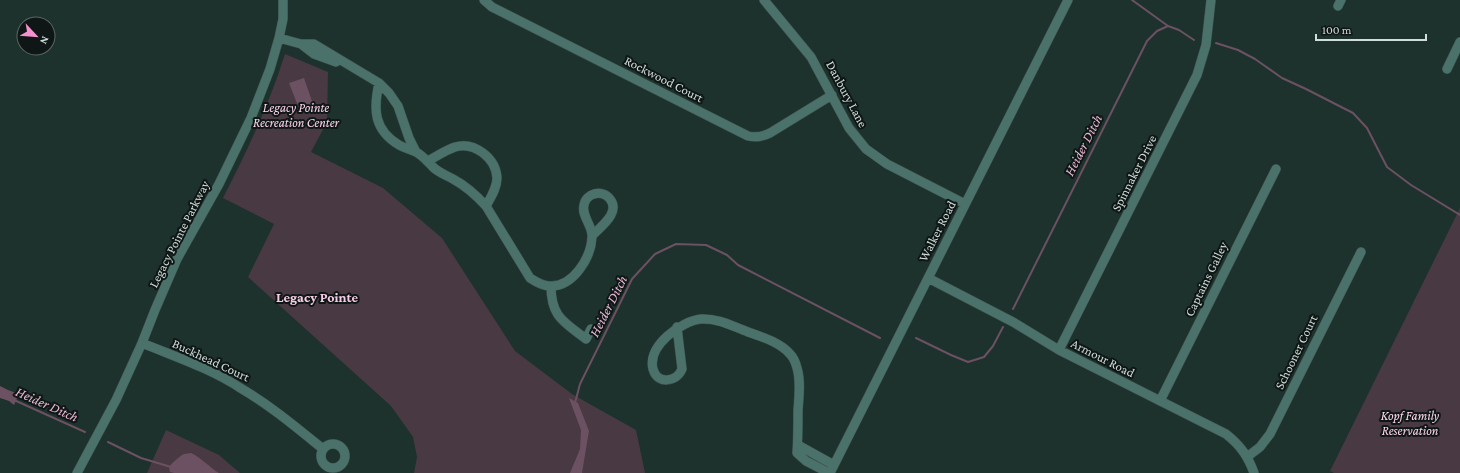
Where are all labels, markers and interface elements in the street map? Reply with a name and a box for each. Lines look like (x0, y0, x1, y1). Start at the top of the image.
north arrow (16, 16, 56, 56)
scale bar (1316, 16, 1426, 42)
text: 100 m (1322, 23, 1352, 37)
text: N (38, 34, 52, 47)
street label: Rockwood Court (622, 53, 706, 106)
street label: Danbury Lane (823, 58, 871, 130)
park label: Legacy Pointe Recreation Center (253, 100, 340, 130)
water label: Heider Ditch (1061, 112, 1105, 178)
street label: Spinnaker Drive (1108, 132, 1160, 214)
street label: Legacy Pointe Parkway (146, 177, 213, 290)
street label: Walker Road (915, 198, 959, 264)
street label: Captains Galley (1181, 238, 1231, 319)
water label: Heider Ditch (586, 273, 630, 339)
district label: Legacy Pointe (276, 289, 358, 305)
street label: Schooner Court (1272, 312, 1321, 392)
street label: Buckhead Court (170, 336, 253, 385)
street label: Armour Road (1069, 336, 1137, 380)
water label: Heider Ditch (13, 383, 81, 425)
park label: Kopf Family Reservation (1381, 408, 1440, 438)

